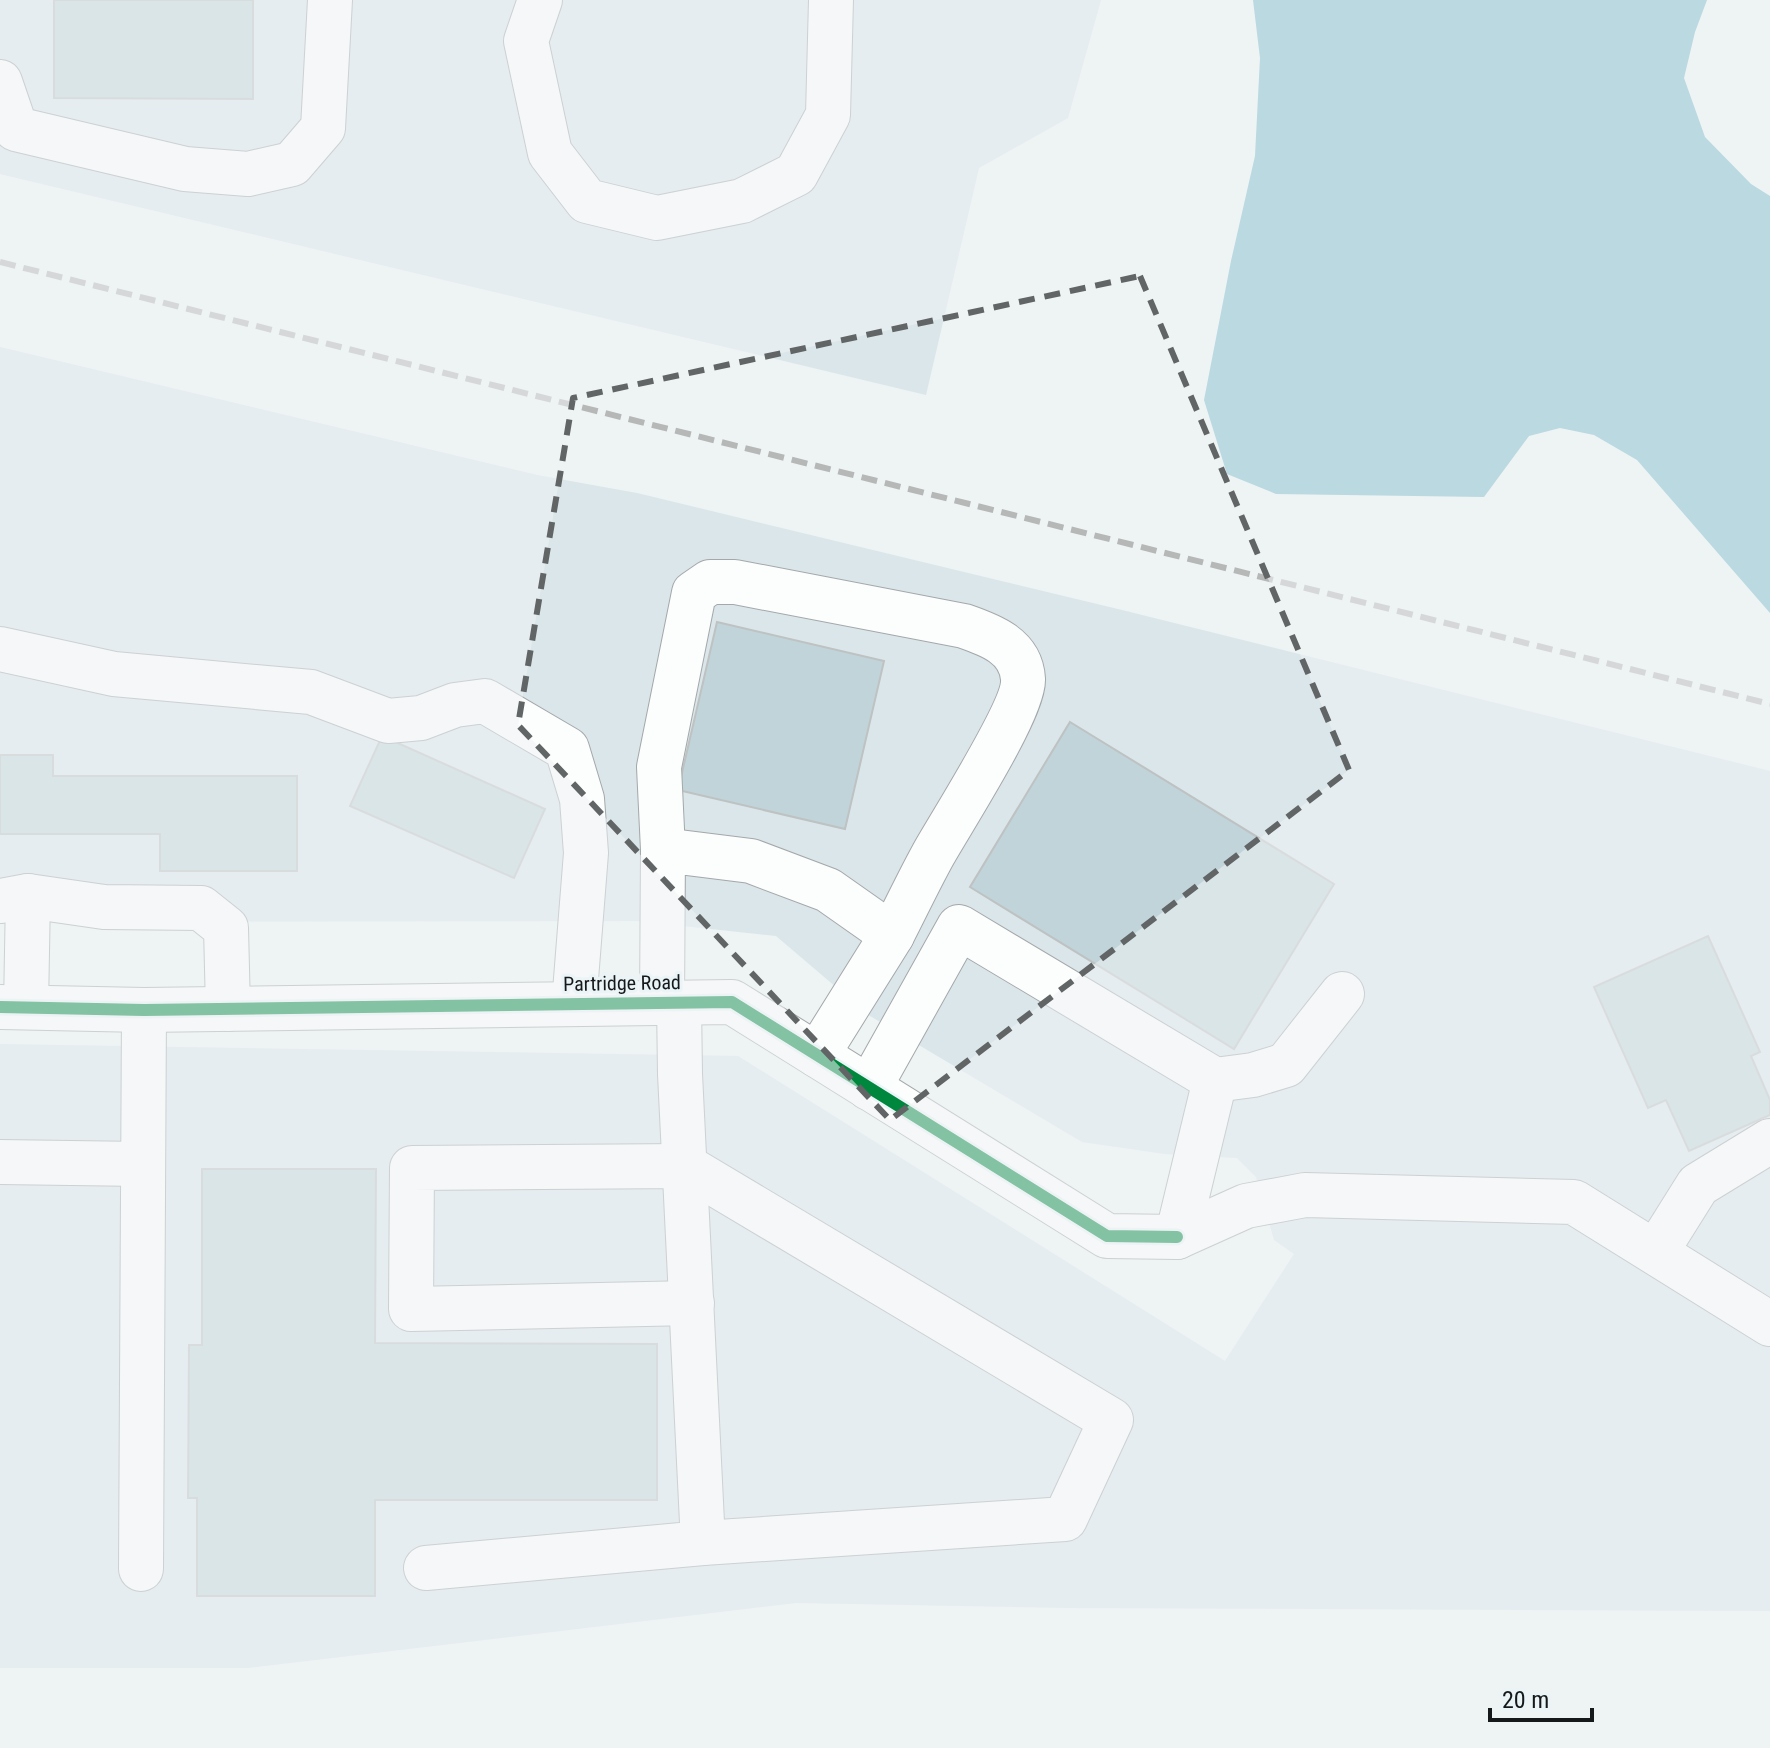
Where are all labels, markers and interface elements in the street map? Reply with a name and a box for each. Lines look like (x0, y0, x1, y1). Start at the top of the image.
street label: Partridge Road (563, 970, 681, 996)
scale bar (1490, 1672, 1592, 1722)
text: 20 m (1502, 1686, 1549, 1714)

